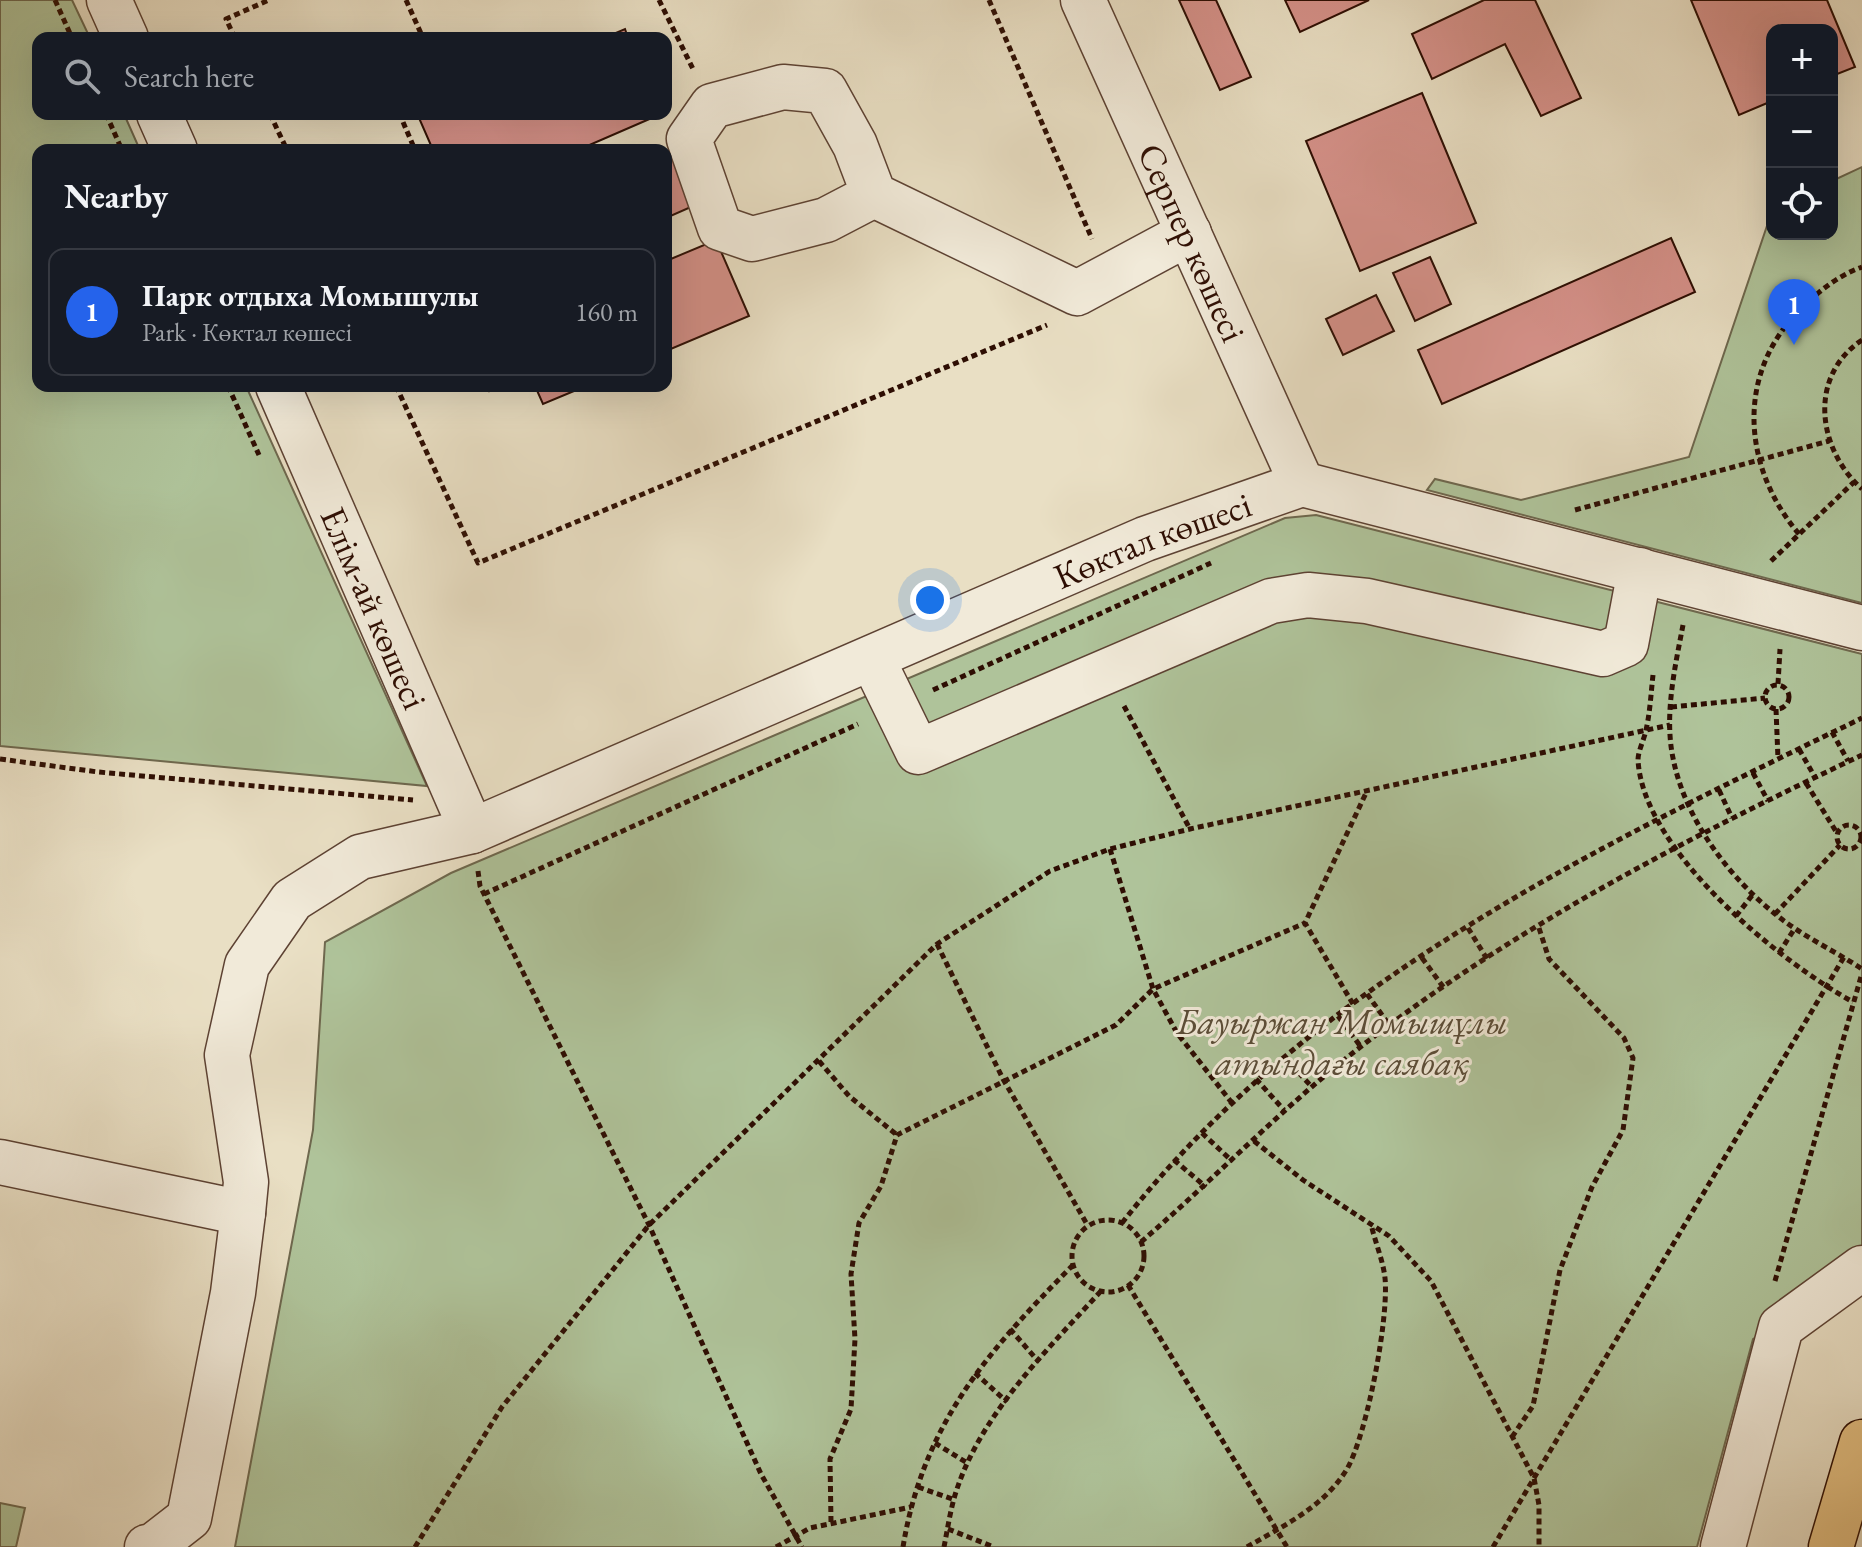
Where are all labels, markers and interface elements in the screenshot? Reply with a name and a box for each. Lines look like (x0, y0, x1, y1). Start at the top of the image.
map controls (1766, 24, 1838, 240)
button: + (1766, 24, 1838, 96)
search box (32, 32, 672, 120)
icon: search (60, 54, 104, 98)
text: Search here (124, 57, 254, 96)
button: − (1766, 96, 1838, 168)
street label: Серпер көшесі (1127, 136, 1258, 349)
button: locate (1766, 168, 1838, 240)
text: Nearby (64, 174, 168, 218)
text: Парк отдыха Момышулы (142, 276, 479, 315)
pin: 1 (1768, 279, 1820, 345)
text: 1 (85, 295, 99, 329)
text: 160 m (575, 295, 638, 329)
text: Park · Көктал көшесі (142, 315, 352, 349)
street label: Көктал көшесі (1046, 480, 1257, 599)
street label: Елім-ай көшесі (310, 500, 439, 716)
your location (910, 580, 950, 620)
park label: Бауыржан Момышұлы атындағы саябақ (1175, 998, 1508, 1086)

